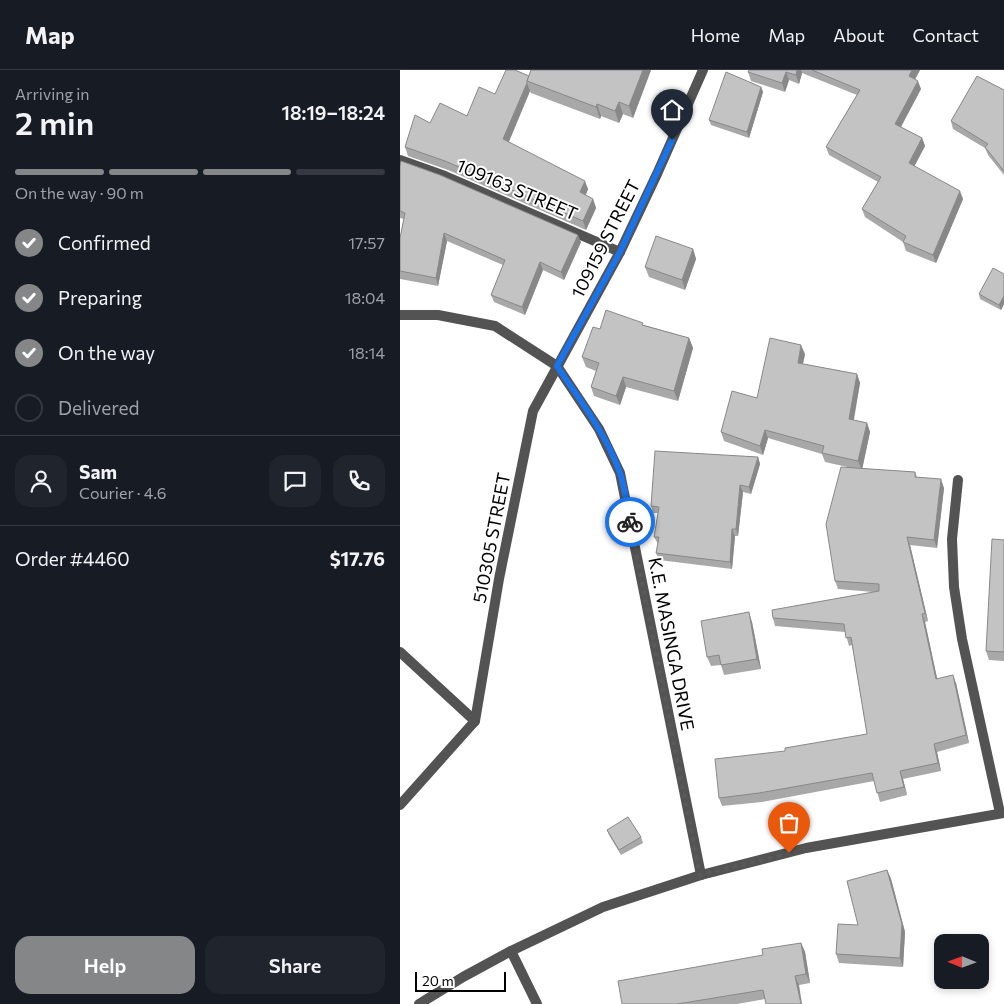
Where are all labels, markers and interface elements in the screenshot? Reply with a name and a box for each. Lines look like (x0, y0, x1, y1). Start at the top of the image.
text: Map (25, 20, 75, 49)
text: Home (691, 24, 740, 46)
text: Map (768, 24, 805, 46)
text: About (833, 24, 885, 46)
text: Contact (913, 24, 979, 46)
text: Arriving in (15, 84, 89, 103)
pin (651, 89, 693, 140)
icon: home (658, 96, 686, 124)
text: 18:19–18:24 (281, 101, 385, 124)
text: 2 min (15, 102, 94, 142)
street label: 109163 STREET (453, 154, 581, 225)
street label: 109159 STREET (566, 176, 644, 301)
text: On the way · 90 m (15, 183, 144, 202)
icon: check (15, 229, 43, 257)
text: Confirmed (58, 231, 151, 254)
text: 17:57 (348, 233, 385, 252)
icon: check (15, 284, 43, 312)
text: Preparing (58, 286, 142, 309)
text: 18:04 (345, 288, 385, 307)
icon: check (15, 339, 43, 367)
text: On the way (58, 341, 155, 364)
text: 18:14 (348, 343, 385, 362)
text: Delivered (58, 396, 139, 419)
button: person (15, 455, 67, 507)
button: chat (269, 455, 321, 507)
button: phone (333, 455, 385, 507)
text: Sam (79, 460, 117, 483)
street label: 510305 STREET (468, 471, 514, 605)
text: Courier · 4.6 (79, 483, 166, 502)
courier (605, 497, 655, 547)
icon: bike (616, 508, 644, 536)
text: Order #4460 (15, 547, 130, 570)
text: $17.76 (330, 547, 385, 570)
street label: K.E. MASINGA DRIVE (644, 555, 700, 732)
pin (768, 802, 810, 853)
icon: bag (775, 809, 803, 837)
north arrow (934, 934, 989, 989)
map controls (934, 934, 989, 989)
button: Help (15, 936, 195, 994)
button: Share (205, 936, 385, 994)
scale bar (415, 969, 506, 992)
text: 20 m (422, 972, 454, 989)

